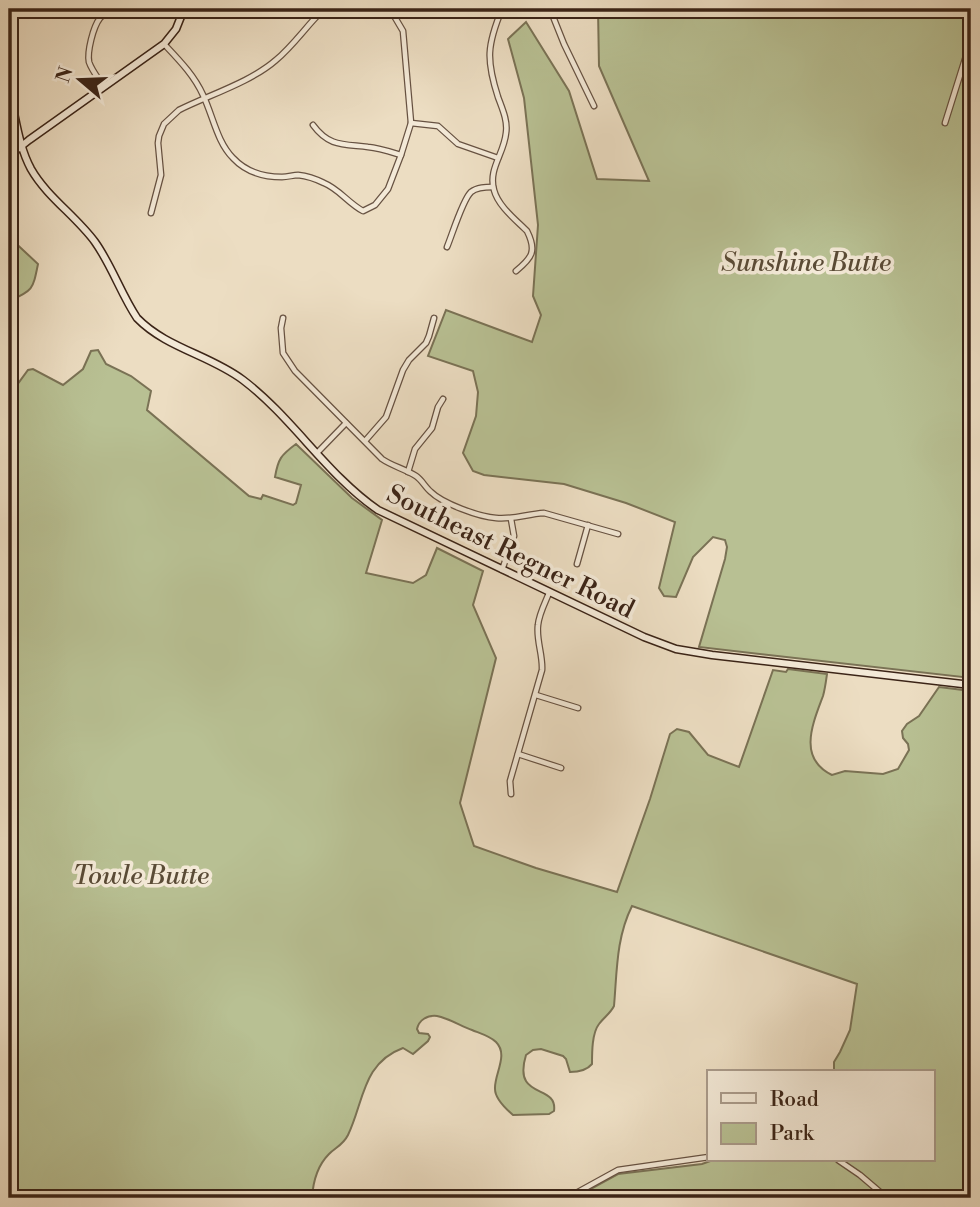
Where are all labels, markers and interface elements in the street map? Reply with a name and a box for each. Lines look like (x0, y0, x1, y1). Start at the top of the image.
north arrow (46, 46, 116, 116)
text: N (51, 64, 79, 86)
park label: Sunshine Butte (721, 247, 891, 279)
street label: Southeast Regner Road (381, 478, 640, 626)
park label: Towle Butte (73, 860, 209, 892)
legend (707, 1070, 934, 1162)
text: Road (770, 1087, 819, 1113)
text: Park (770, 1121, 815, 1147)

